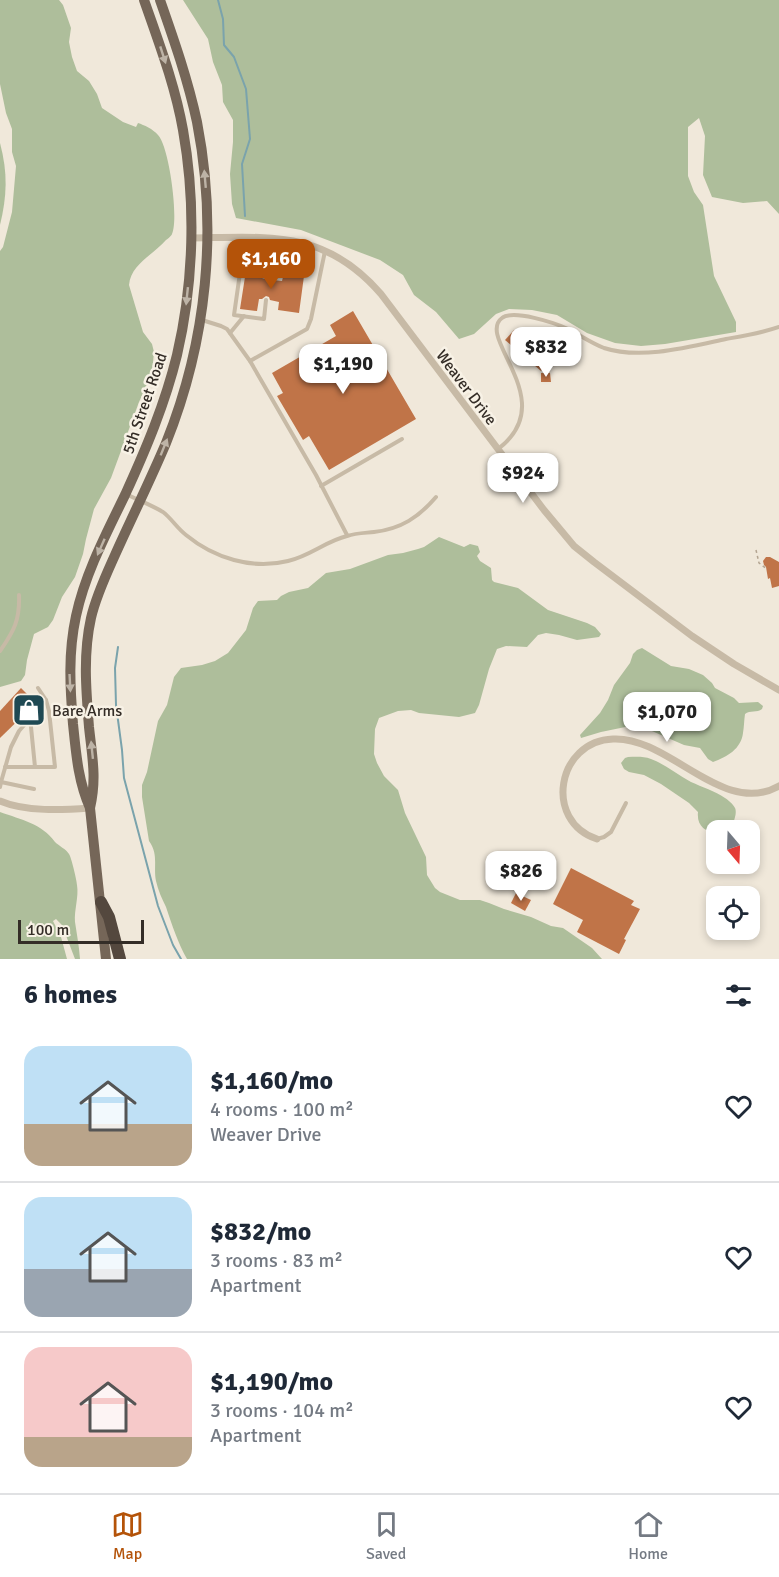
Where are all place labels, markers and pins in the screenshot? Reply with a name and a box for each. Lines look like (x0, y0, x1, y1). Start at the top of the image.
pin: $1,160 (222, 239, 320, 290)
pin: $832 (510, 327, 582, 378)
pin: $1,190 (294, 344, 392, 395)
pin: $924 (487, 453, 559, 504)
shop icon: Bare Arms (11, 692, 47, 728)
pin: $1,070 (618, 692, 716, 743)
place label: Bare Arms (52, 701, 122, 721)
pin: $826 (485, 851, 557, 902)

